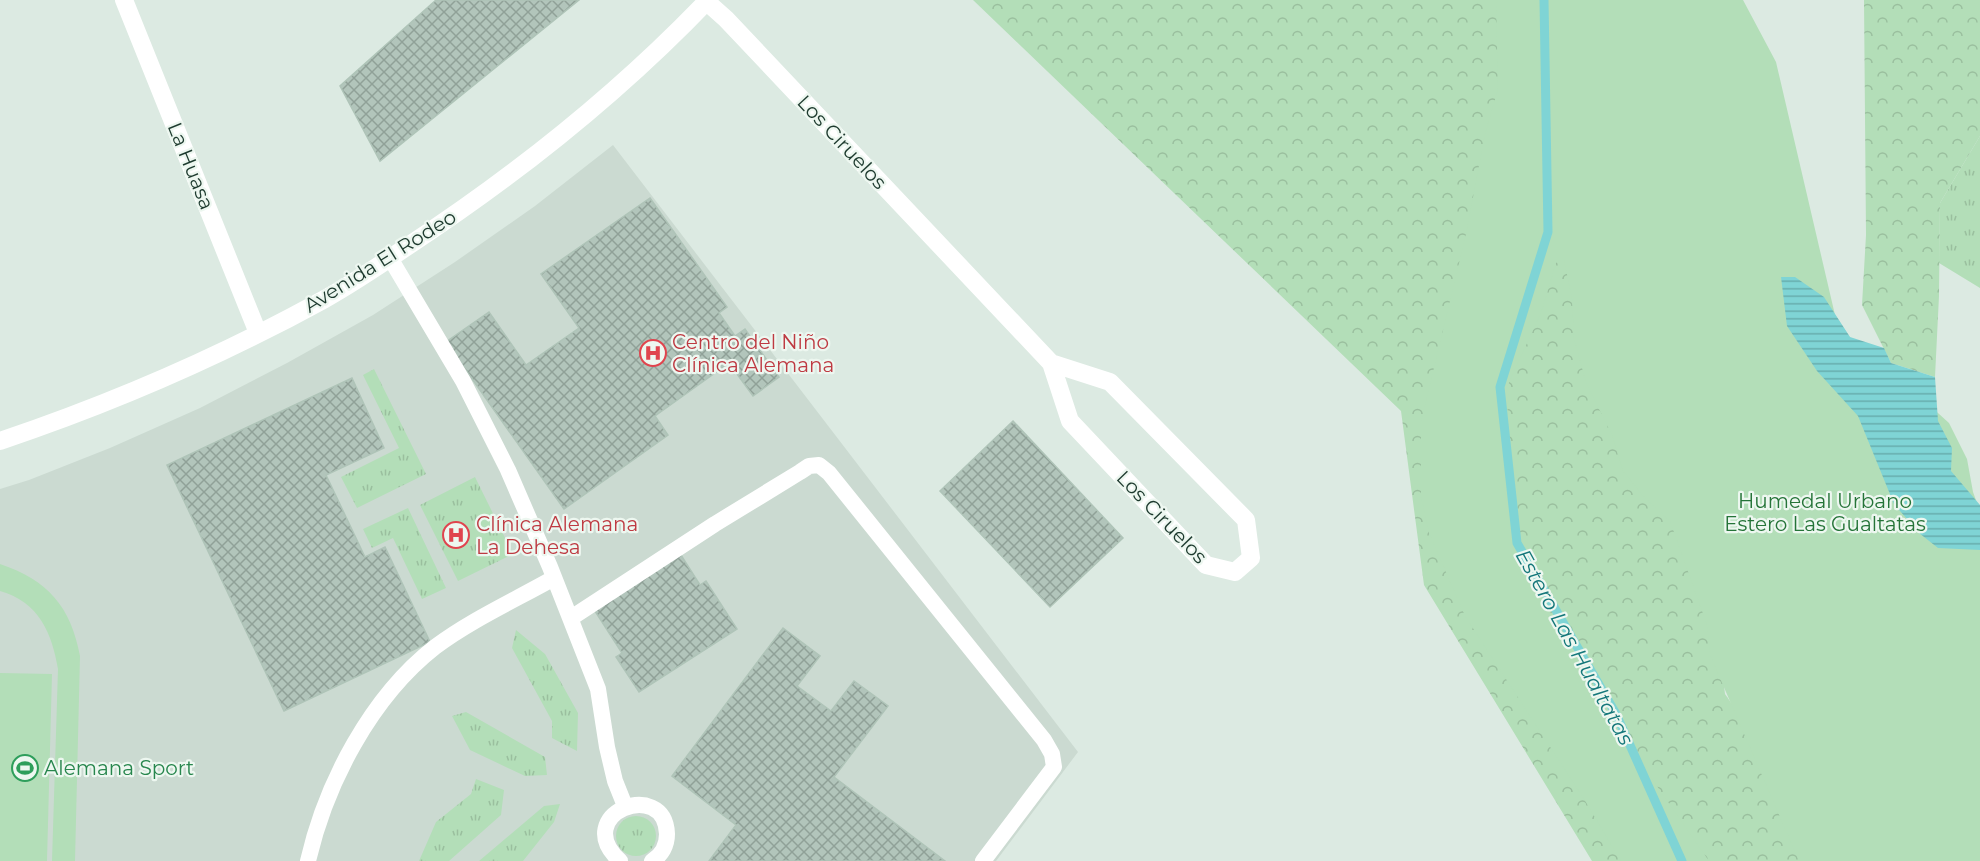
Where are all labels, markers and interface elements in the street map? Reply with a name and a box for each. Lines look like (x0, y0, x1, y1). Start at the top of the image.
street label: Los Ciruelos (792, 90, 892, 194)
street label: La Huasa (163, 119, 219, 213)
street label: Avenida El Rodeo (299, 204, 461, 318)
place label: Centro del Niño Clínica Alemana (672, 330, 834, 377)
hospital icon: Centro del Niño Clínica Alemana (638, 338, 668, 368)
street label: Los Ciruelos (1112, 466, 1212, 569)
park label: Humedal Urbano Estero Las Gualtatas (1724, 489, 1926, 536)
place label: Clínica Alemana La Dehesa (476, 512, 638, 559)
hospital icon: Clínica Alemana La Dehesa (441, 520, 471, 550)
water label: Estero Las Hualtatas (1511, 545, 1639, 749)
sports icon: Alemana Sport (10, 753, 40, 783)
place label: Alemana Sport (44, 756, 194, 780)

